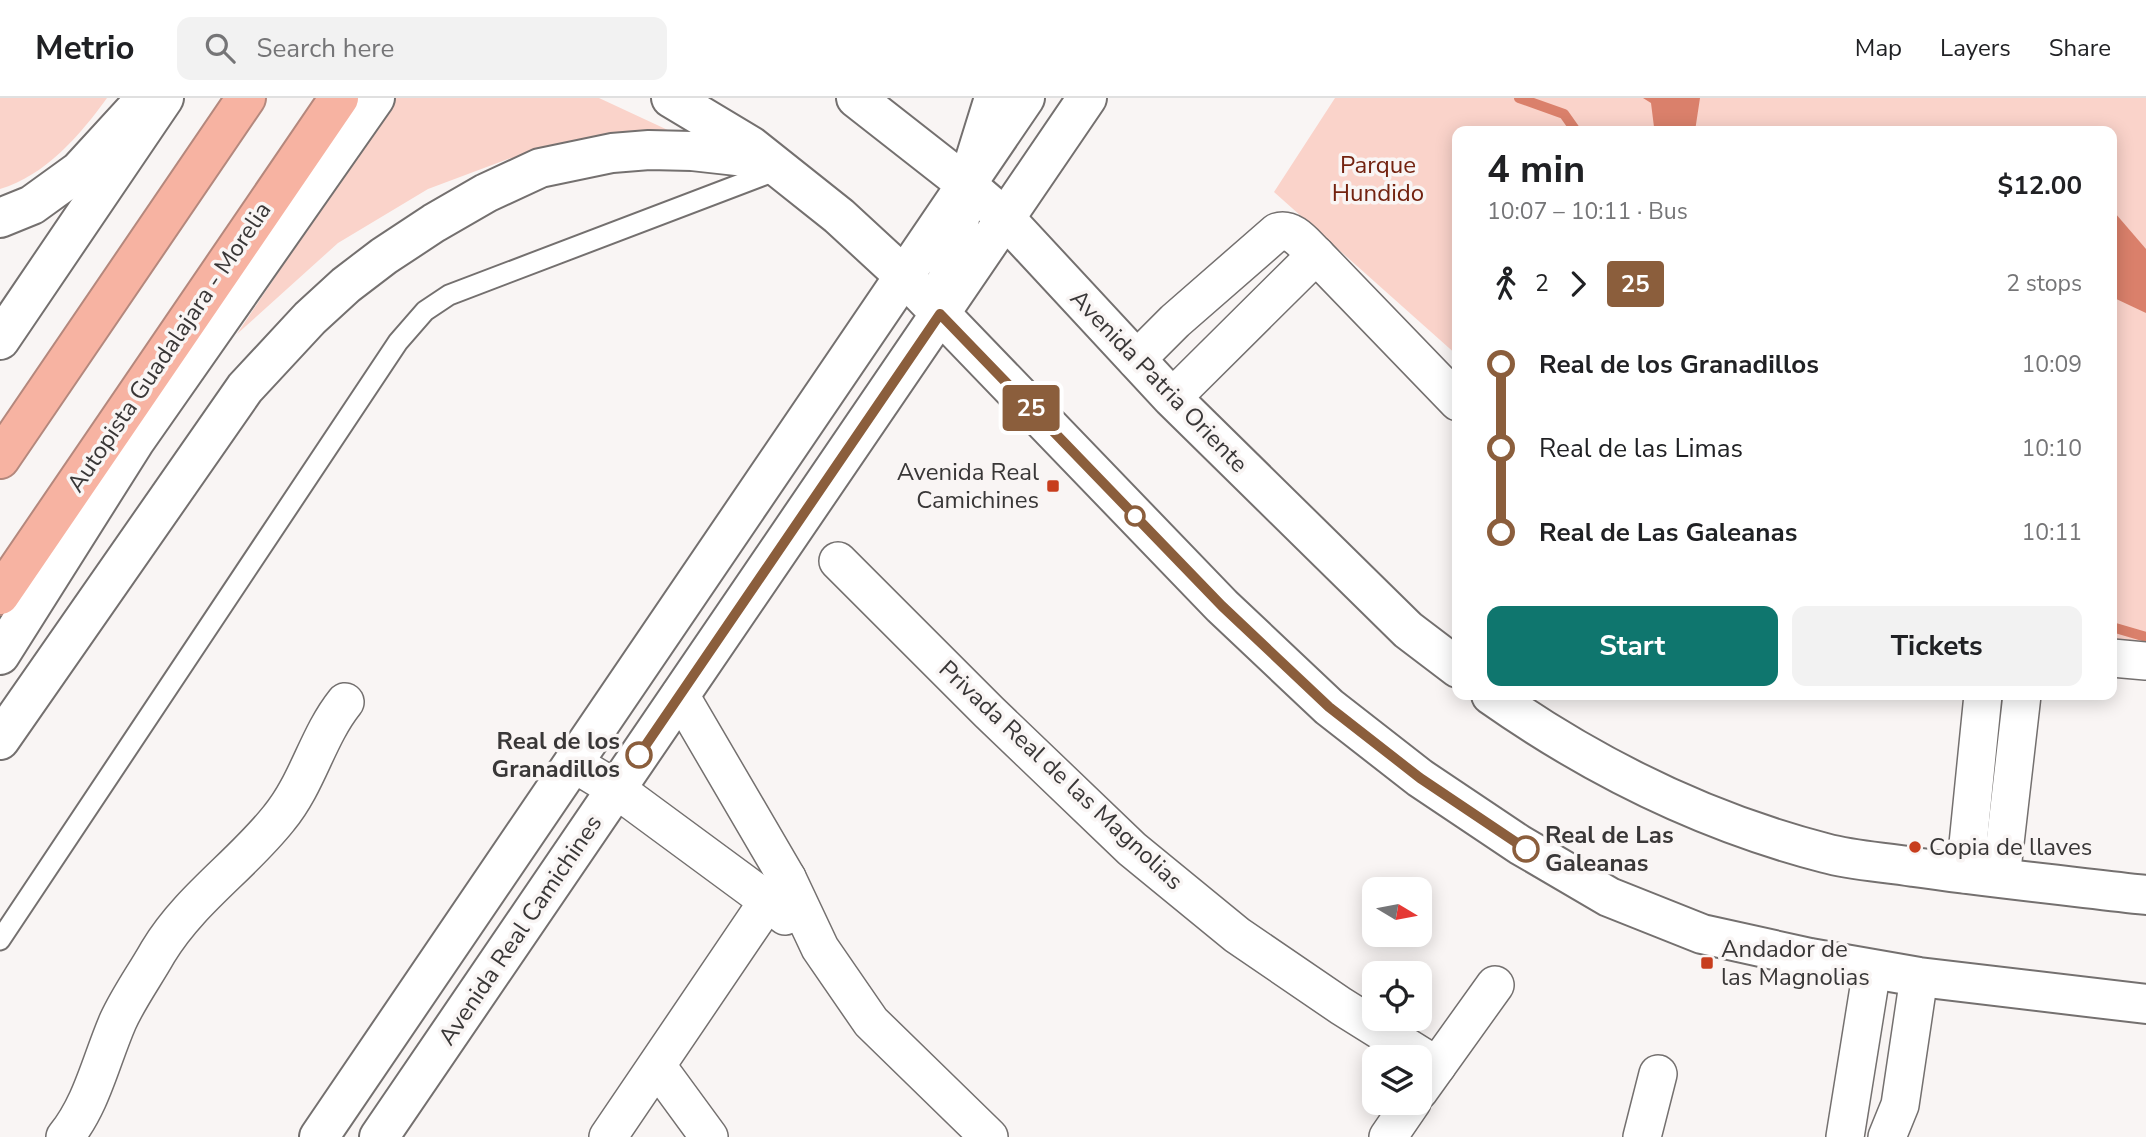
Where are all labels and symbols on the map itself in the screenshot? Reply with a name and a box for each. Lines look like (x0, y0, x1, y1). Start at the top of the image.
park label: Parque Hundido (1332, 149, 1424, 209)
street label: Autopista Guadalajara - Morelia (60, 196, 278, 498)
street label: Avenida Patria Oriente (1063, 283, 1255, 479)
line badge: 25 (1000, 385, 1062, 431)
place label: Avenida Real Camichines (897, 456, 1039, 516)
marker: Avenida Real Camichines (1045, 478, 1061, 494)
unlabelled marker (1125, 506, 1145, 526)
street label: Privada Real de las Magnolias (932, 653, 1190, 897)
place label: Real de los Granadillos (492, 725, 620, 785)
marker: Real de los Granadillos (626, 742, 652, 768)
street label: Avenida Real Camichines (431, 809, 609, 1051)
place label: Real de Las Galeanas (1545, 819, 1674, 879)
place label: Copia de llaves (1929, 831, 2092, 863)
marker: Real de Las Galeanas (1513, 836, 1539, 862)
marker: Copia de llaves (1907, 839, 1923, 855)
north arrow (1362, 877, 1432, 947)
place label: Andador de las Magnolias (1721, 933, 1870, 993)
marker: Andador de las Magnolias (1699, 955, 1715, 971)

